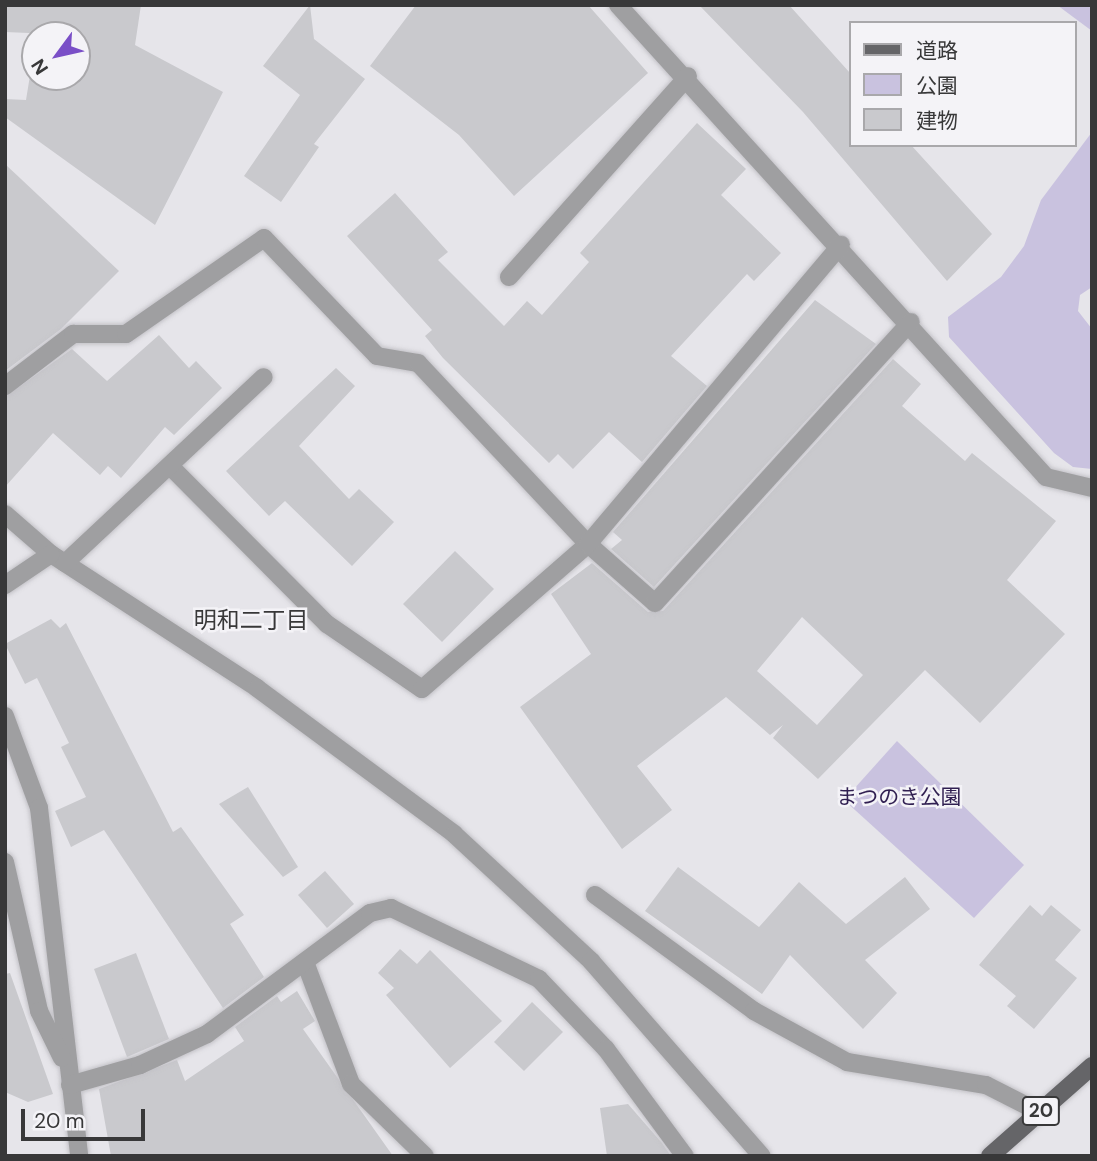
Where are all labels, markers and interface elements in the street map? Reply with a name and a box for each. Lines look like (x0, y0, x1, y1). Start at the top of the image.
north arrow (21, 21, 91, 91)
legend (848, 21, 1076, 147)
text: 道路 (916, 37, 958, 65)
text: N (25, 54, 54, 79)
text: 公園 (916, 72, 958, 100)
text: 建物 (916, 107, 958, 135)
district label: 明和二丁目 (194, 606, 308, 634)
park label: まつのき公園 (836, 784, 962, 810)
scale bar (24, 1094, 149, 1138)
road number: 20 (1022, 1096, 1060, 1126)
text: 20 m (34, 1107, 85, 1135)

